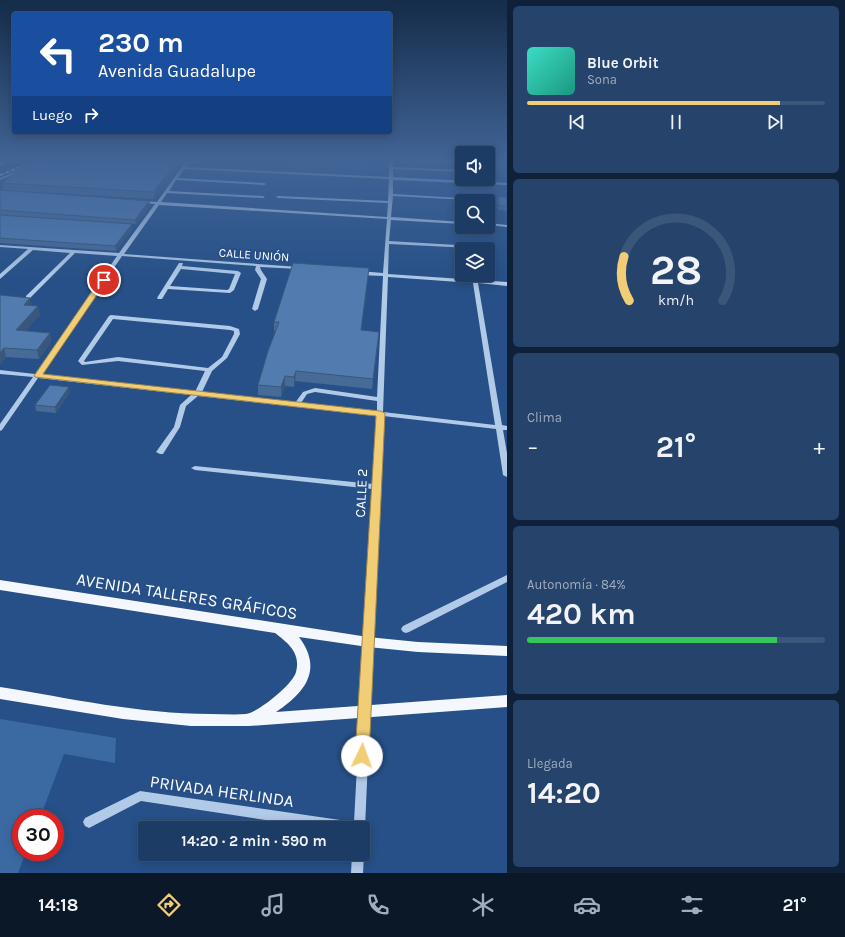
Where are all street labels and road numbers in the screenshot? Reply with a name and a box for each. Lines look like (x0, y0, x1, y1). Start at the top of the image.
street label: CALLE UNIÓN (218, 245, 290, 264)
street label: CALLE 2 (352, 468, 371, 518)
street label: AVENIDA TALLERES GRÁFICOS (75, 569, 299, 623)
street label: PRIVADA HERLINDA (149, 771, 295, 811)

